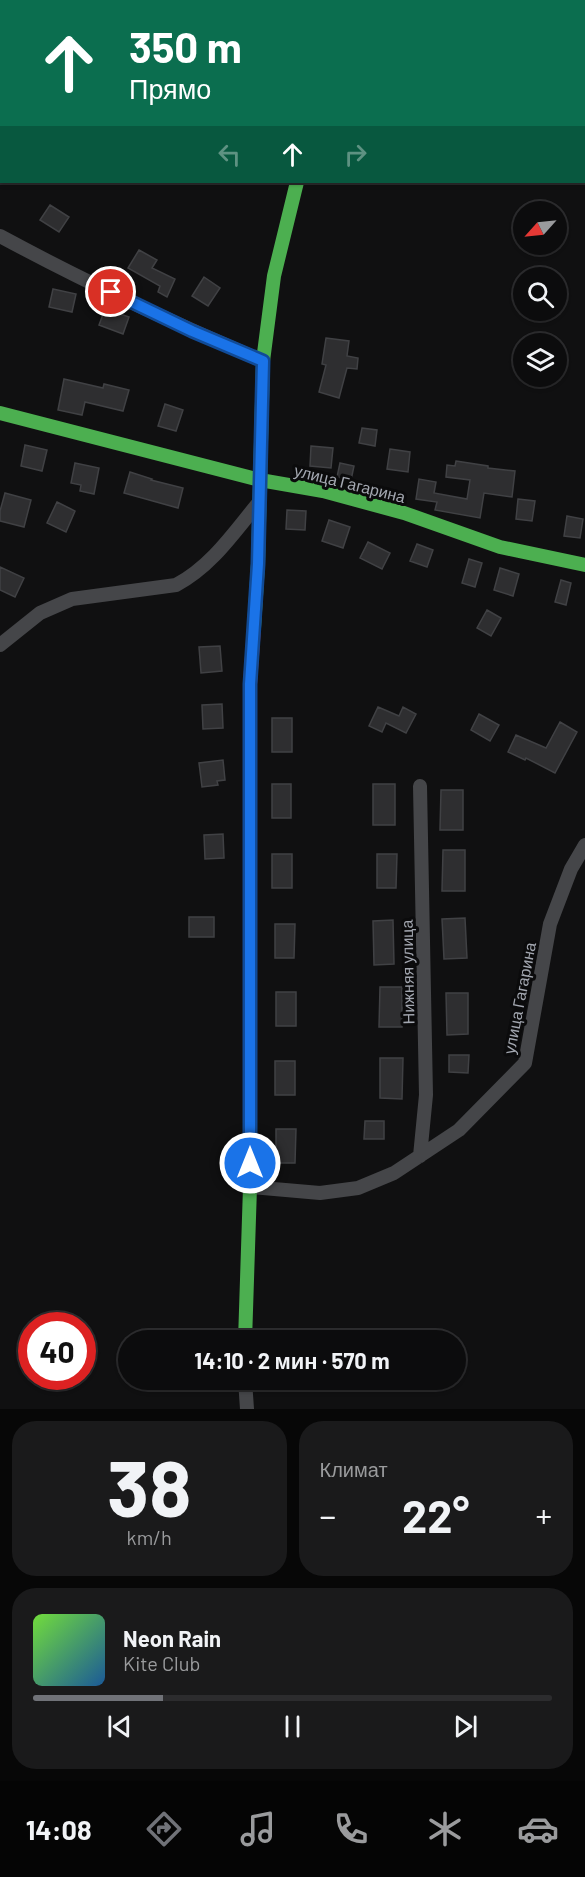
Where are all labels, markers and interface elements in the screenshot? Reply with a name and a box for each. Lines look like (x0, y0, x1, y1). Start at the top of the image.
text: 350 m (129, 21, 242, 71)
icon: ahead (30, 24, 108, 102)
text: Прямо (129, 72, 211, 104)
icon: left (213, 138, 246, 171)
icon: ahead (276, 138, 309, 171)
icon: right (339, 138, 372, 171)
north arrow (513, 201, 567, 255)
map controls (513, 201, 567, 387)
pin (85, 266, 136, 317)
button: search (513, 267, 567, 321)
icon: arrive (94, 275, 127, 308)
button: layers (513, 333, 567, 387)
street label: улица Гагарина (292, 460, 408, 506)
street label: Нижняя улица (397, 919, 417, 1024)
street label: улица Гагарина (499, 940, 539, 1056)
position arrow (218, 1131, 282, 1195)
speed limit sign: 40 (18, 1312, 96, 1390)
text: 14:10 · 2 мин · 570 m (194, 1347, 390, 1373)
text: 38 (107, 1439, 191, 1533)
text: Климат (320, 1457, 388, 1481)
text: 22° (402, 1488, 469, 1542)
text: − (320, 1495, 336, 1535)
text: + (535, 1495, 552, 1535)
text: km/h (127, 1525, 172, 1549)
text: Neon Rain (123, 1625, 221, 1651)
text: Kite Club (123, 1651, 200, 1675)
icon: previous (103, 1710, 136, 1743)
icon: pause (276, 1710, 309, 1743)
icon: next (449, 1710, 482, 1743)
icon: directions (143, 1808, 185, 1850)
icon: music (237, 1808, 279, 1850)
icon: phone (330, 1808, 372, 1850)
icon: climate (424, 1808, 466, 1850)
icon: car (517, 1808, 559, 1850)
text: 14:08 (26, 1813, 91, 1845)

